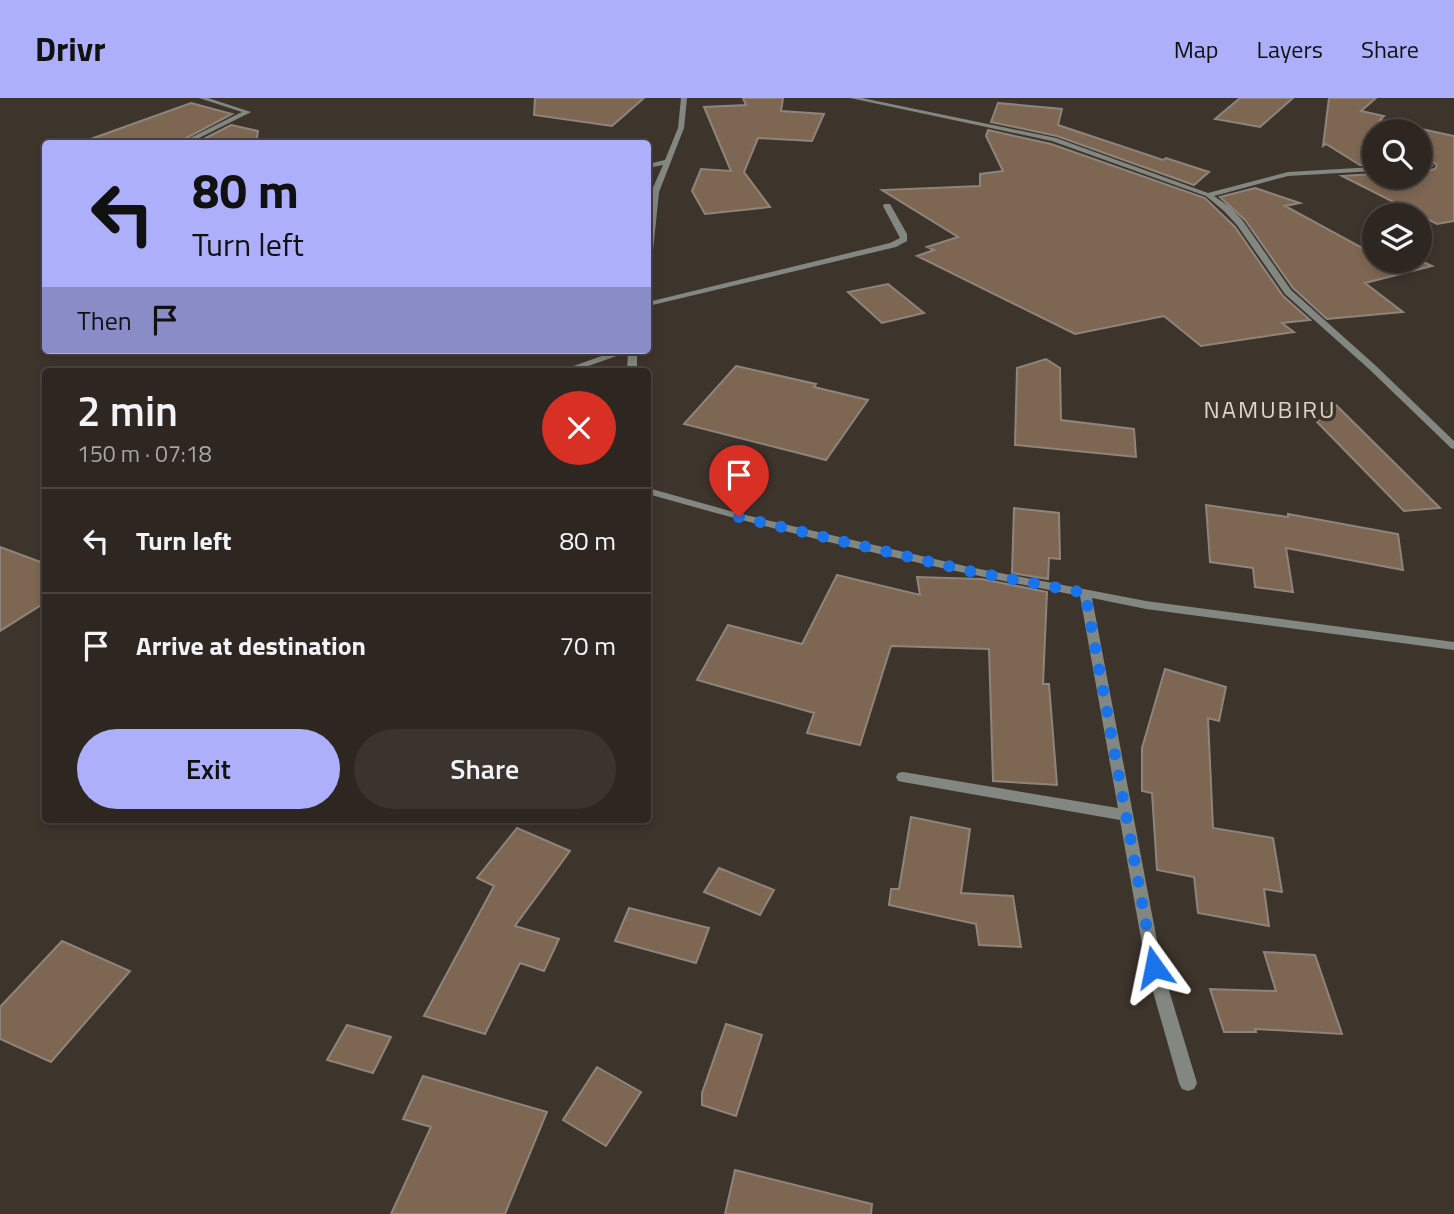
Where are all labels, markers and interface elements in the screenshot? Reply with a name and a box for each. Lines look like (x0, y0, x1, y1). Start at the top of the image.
text: Drivr (35, 24, 106, 74)
text: Map (1174, 31, 1219, 67)
text: Layers (1257, 31, 1323, 67)
text: Share (1361, 31, 1419, 67)
map controls (1362, 119, 1432, 273)
button: search (1362, 119, 1432, 189)
text: 80 m (192, 152, 299, 227)
icon: left (77, 168, 168, 259)
button: layers (1362, 203, 1432, 273)
text: Turn left (192, 220, 304, 268)
text: Then (77, 301, 132, 340)
icon: arrive (146, 301, 184, 339)
text: 2 min (77, 378, 178, 442)
button: close (542, 391, 616, 465)
district label: NAMUBIRU (1203, 391, 1337, 427)
text: 150 m · 07:18 (77, 436, 212, 471)
pin (709, 445, 769, 517)
icon: arrive (720, 456, 758, 494)
text: Turn left (136, 521, 231, 560)
text: 80 m (559, 521, 616, 560)
icon: left (77, 522, 115, 560)
text: Arrive at destination (136, 626, 366, 665)
text: 70 m (559, 626, 616, 665)
icon: arrive (77, 627, 115, 665)
button: Exit (77, 729, 340, 809)
button: Share (354, 729, 616, 809)
position arrow (1117, 930, 1191, 1004)

